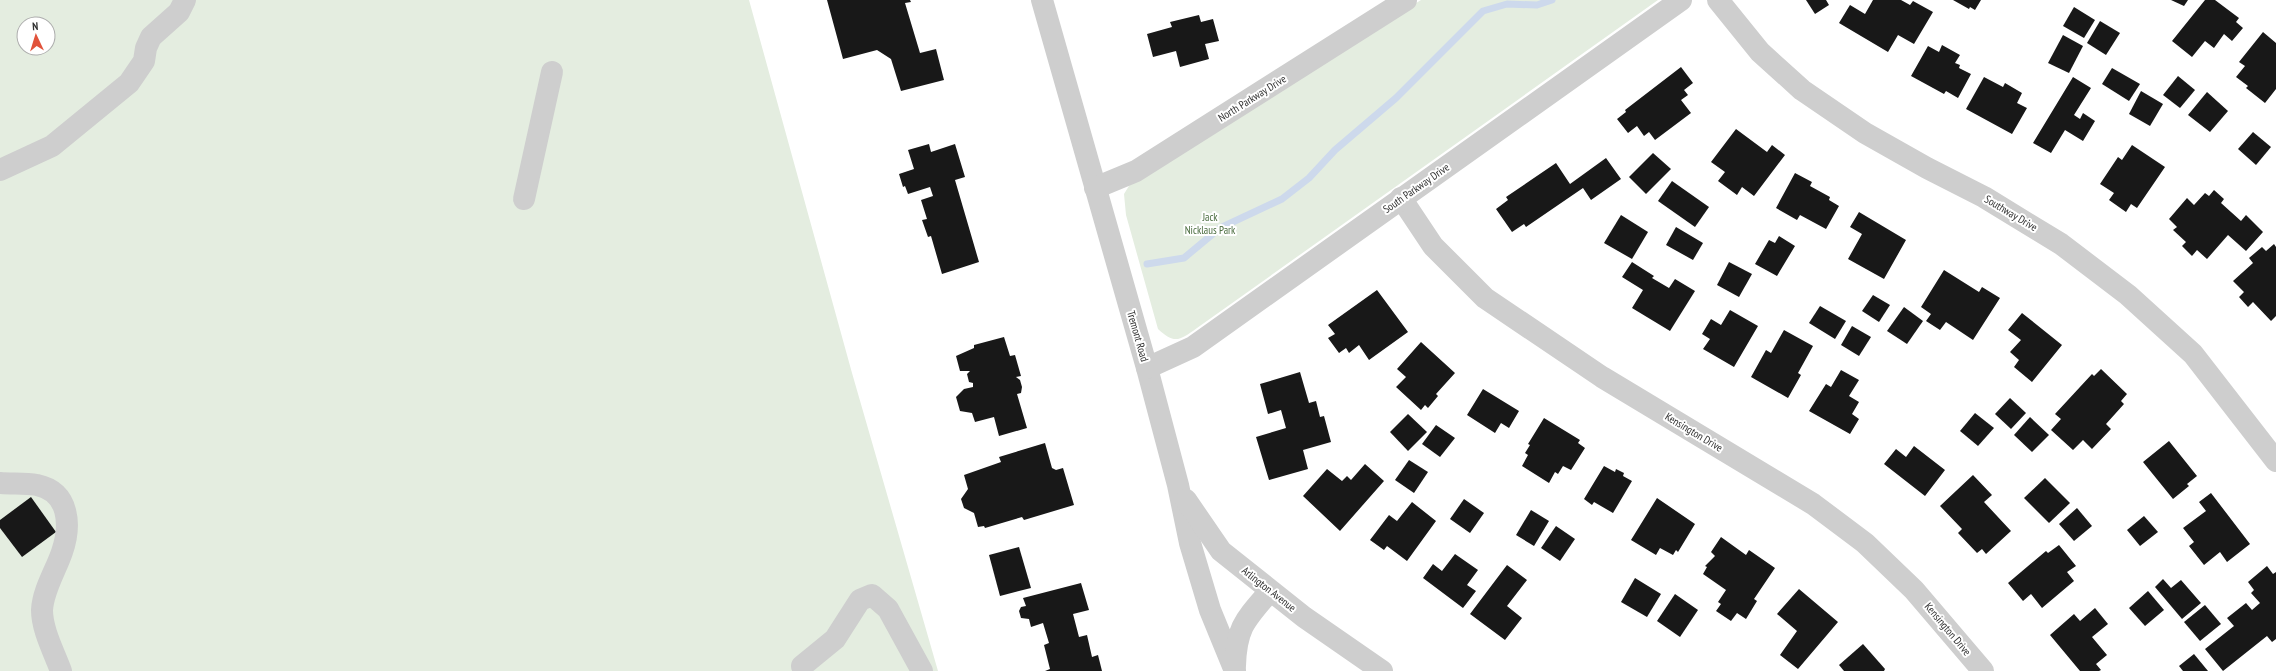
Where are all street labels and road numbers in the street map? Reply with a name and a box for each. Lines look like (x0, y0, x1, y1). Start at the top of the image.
street label: North Parkway Drive (1215, 71, 1289, 124)
street label: South Parkway Drive (1380, 160, 1452, 216)
street label: Southway Drive (1982, 192, 2040, 234)
street label: Tremont Road (1124, 309, 1152, 363)
street label: Kensington Drive (1663, 409, 1726, 455)
street label: Arlington Avenue (1239, 563, 1299, 615)
street label: Kensington Drive (1922, 600, 1975, 659)

